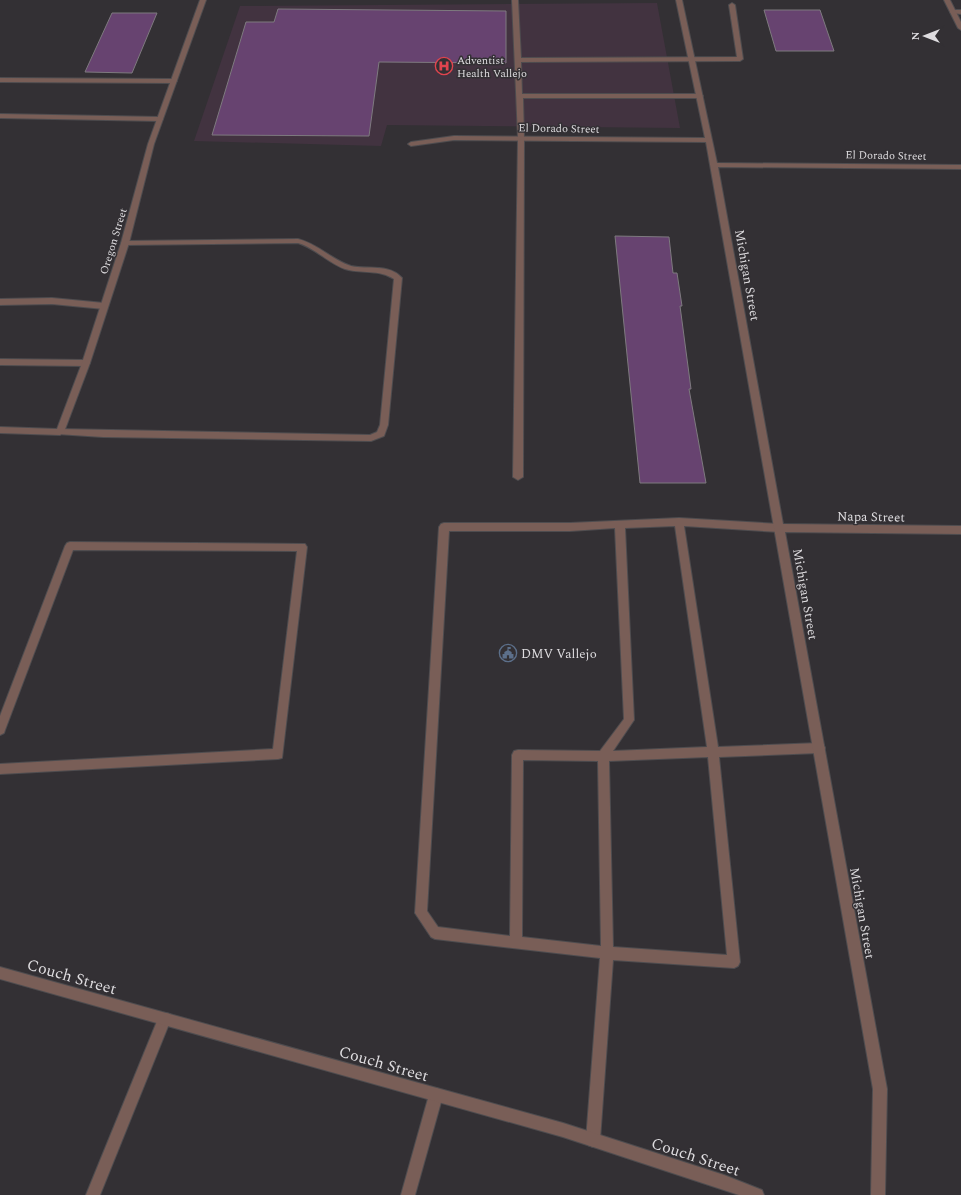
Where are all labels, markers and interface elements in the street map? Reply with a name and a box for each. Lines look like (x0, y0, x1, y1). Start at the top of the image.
north arrow (905, 16, 945, 56)
text: N (907, 31, 924, 40)
place label: Adventist Health Vallejo (457, 52, 527, 82)
hospital icon: Adventist Health Vallejo (434, 56, 454, 76)
street label: El Dorado Street (518, 119, 600, 138)
street label: El Dorado Street (845, 146, 927, 165)
street label: Oregon Street (95, 206, 132, 276)
street label: Michigan Street (729, 228, 765, 323)
street label: Napa Street (837, 506, 905, 528)
street label: Michigan Street (787, 547, 823, 642)
public building icon: DMV Vallejo (498, 643, 518, 663)
place label: DMV Vallejo (521, 644, 597, 664)
street label: Michigan Street (844, 866, 880, 961)
street label: Couch Street (24, 953, 120, 1001)
street label: Couch Street (336, 1040, 432, 1088)
street label: Couch Street (648, 1131, 744, 1183)

